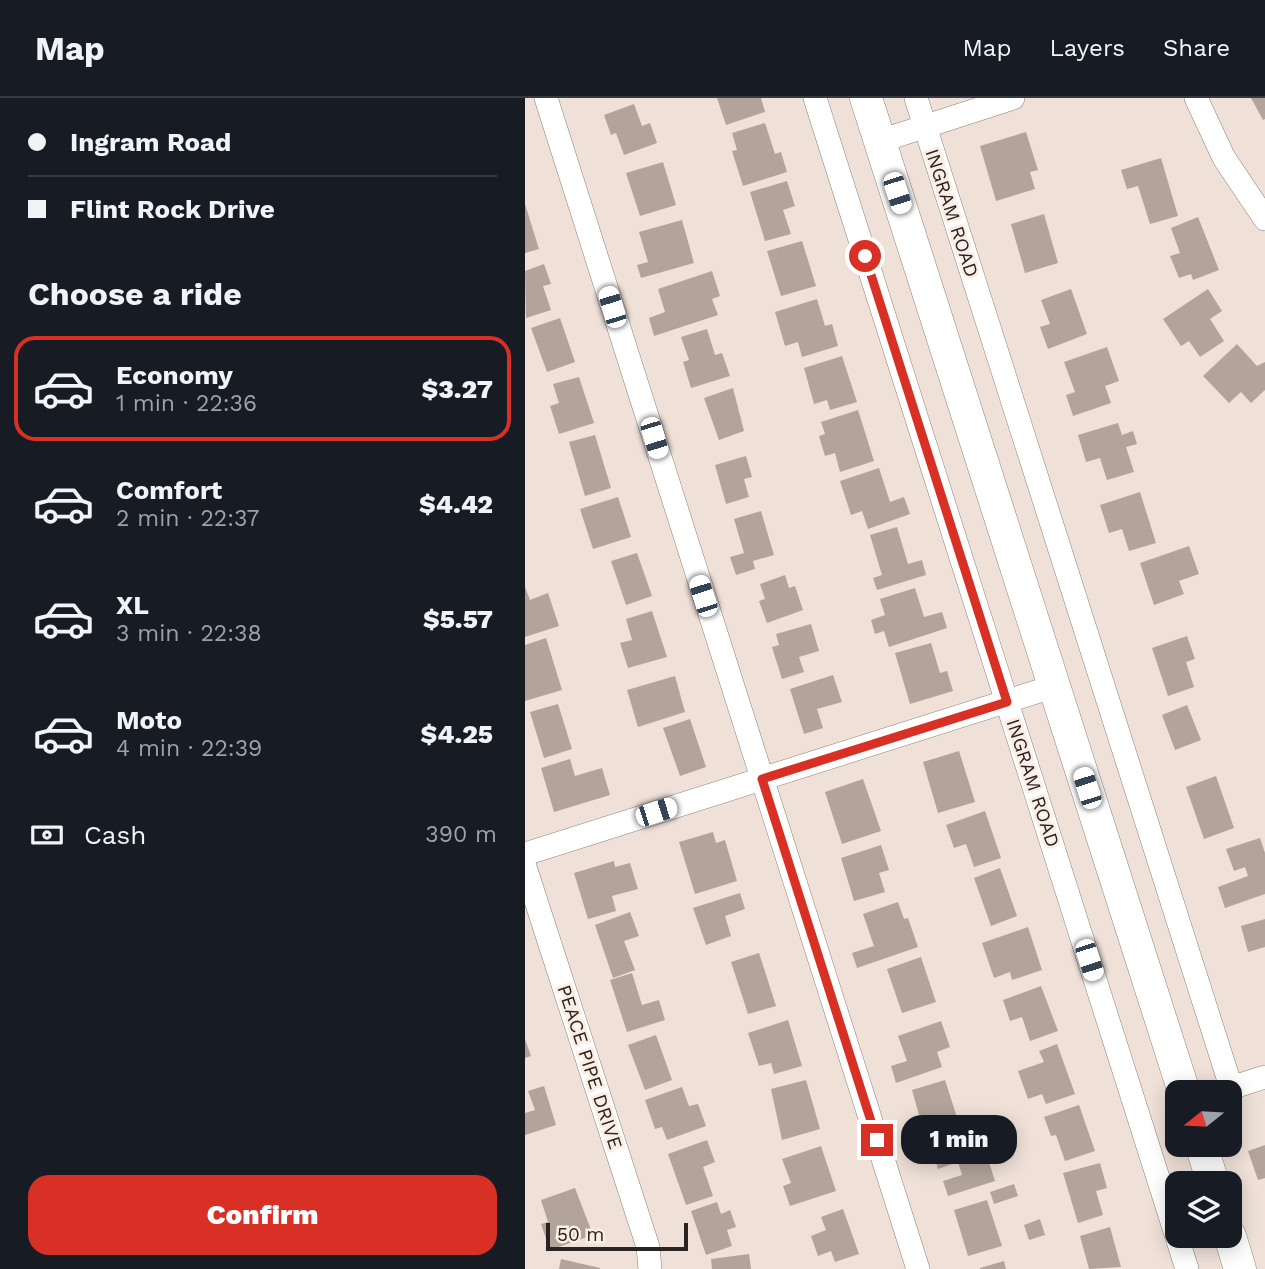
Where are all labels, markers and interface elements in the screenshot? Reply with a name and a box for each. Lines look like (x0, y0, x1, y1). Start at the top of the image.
text: Map (35, 29, 105, 68)
text: Map (963, 34, 1011, 62)
text: Layers (1049, 34, 1125, 62)
text: Share (1163, 34, 1230, 62)
text: Ingram Road (70, 127, 231, 157)
street label: INGRAM ROAD (920, 146, 984, 280)
car (881, 170, 914, 216)
text: Flint Rock Drive (70, 194, 275, 224)
route start (849, 240, 881, 272)
text: Choose a ride (28, 275, 242, 313)
car (596, 284, 629, 330)
icon: car (32, 357, 95, 420)
text: Economy (116, 360, 233, 390)
text: $3.27 (421, 374, 493, 404)
text: 1 min · 22:36 (116, 390, 257, 417)
car (638, 415, 671, 461)
icon: car (32, 472, 95, 535)
text: Comfort (116, 475, 222, 505)
text: $4.42 (419, 489, 493, 519)
text: 2 min · 22:37 (116, 505, 259, 532)
car (687, 573, 720, 619)
icon: car (32, 587, 95, 650)
text: XL (116, 590, 149, 620)
text: $5.57 (423, 604, 493, 634)
text: 3 min · 22:38 (116, 620, 262, 647)
icon: car (32, 702, 95, 765)
text: Moto (116, 705, 182, 735)
street label: INGRAM ROAD (1001, 716, 1065, 850)
text: $4.25 (421, 719, 493, 749)
text: 4 min · 22:39 (116, 735, 262, 762)
car (1071, 765, 1104, 811)
car (633, 796, 680, 828)
icon: cash (28, 816, 66, 854)
text: Cash (84, 820, 146, 850)
text: 390 m (425, 821, 497, 848)
car (1073, 937, 1106, 983)
street label: PEACE PIPE DRIVE (553, 982, 627, 1152)
north arrow (1165, 1080, 1243, 1157)
map controls (1165, 1080, 1242, 1248)
callout: 1 min (901, 1116, 1017, 1164)
route end (861, 1124, 893, 1156)
text: 1 min (929, 1126, 989, 1153)
button: layers (1165, 1171, 1242, 1248)
button: Confirm (28, 1175, 497, 1255)
scale bar (546, 1220, 688, 1252)
text: 50 m (557, 1223, 604, 1246)

